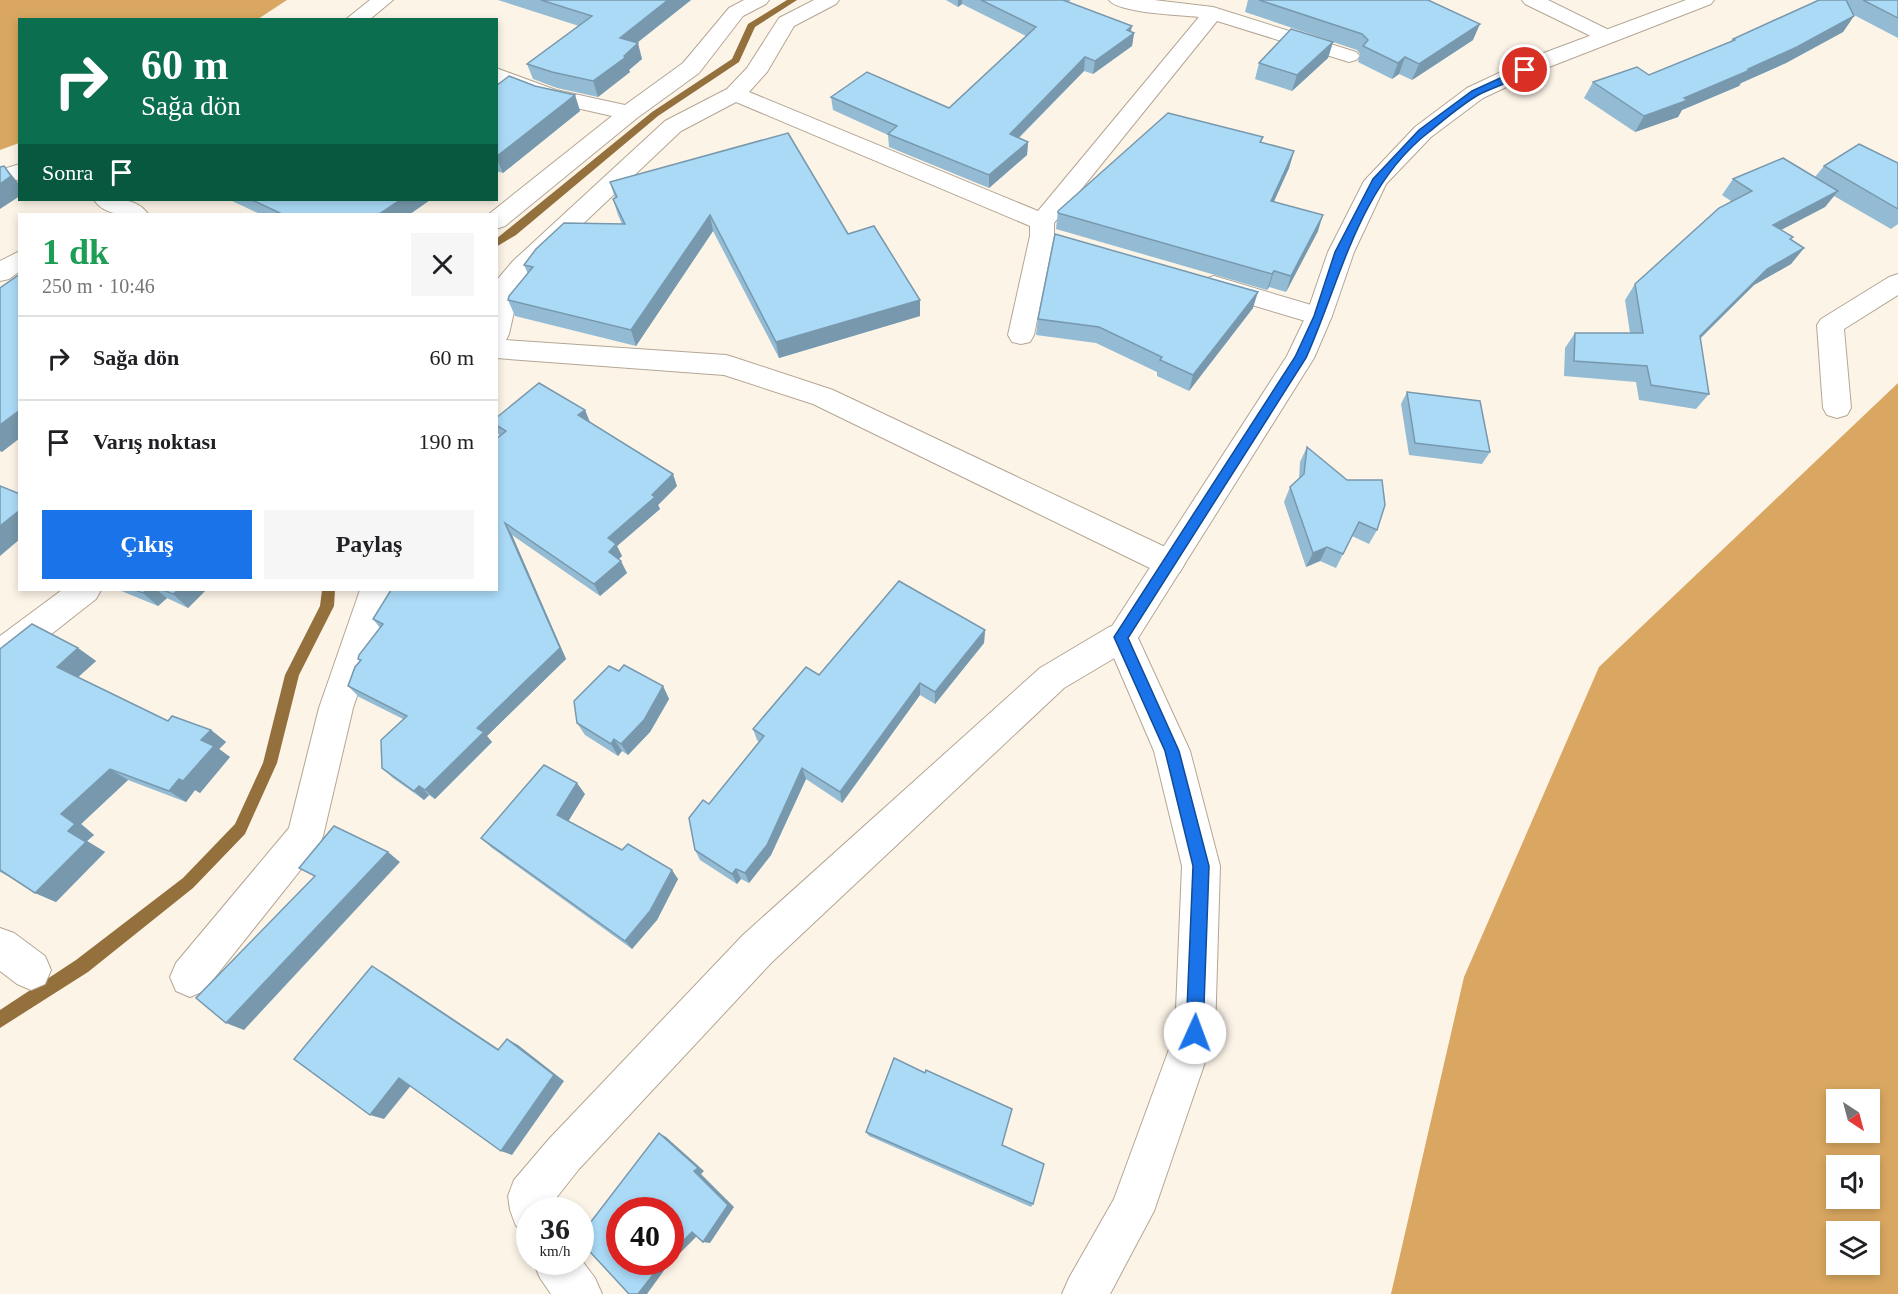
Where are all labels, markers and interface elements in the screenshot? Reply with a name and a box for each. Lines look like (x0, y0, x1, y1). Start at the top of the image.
icon: right (42, 42, 120, 120)
text: 60 m (141, 42, 229, 88)
pin (1499, 44, 1550, 95)
icon: arrive (1508, 53, 1541, 86)
text: Sağa dön (141, 91, 241, 121)
icon: arrive (105, 156, 138, 189)
text: Sonra (42, 160, 93, 185)
text: 1 dk (42, 232, 109, 272)
button: close (411, 233, 474, 296)
text: 250 m · 10:46 (42, 275, 155, 297)
icon: right (42, 342, 75, 375)
text: Sağa dön (93, 345, 179, 370)
text: 60 m (429, 345, 474, 370)
icon: arrive (42, 426, 75, 459)
text: Varış noktası (93, 429, 216, 454)
text: 190 m (418, 429, 474, 454)
button: Çıkış (42, 510, 252, 579)
button: Paylaş (264, 510, 474, 579)
position arrow (1163, 1001, 1227, 1065)
north arrow (1826, 1089, 1880, 1143)
map controls (1826, 1089, 1880, 1275)
button: sound (1826, 1155, 1880, 1209)
speed limit sign: 40 (606, 1197, 684, 1275)
text: 36 (540, 1212, 570, 1245)
button: layers (1826, 1221, 1880, 1275)
text: km/h (540, 1243, 570, 1259)

